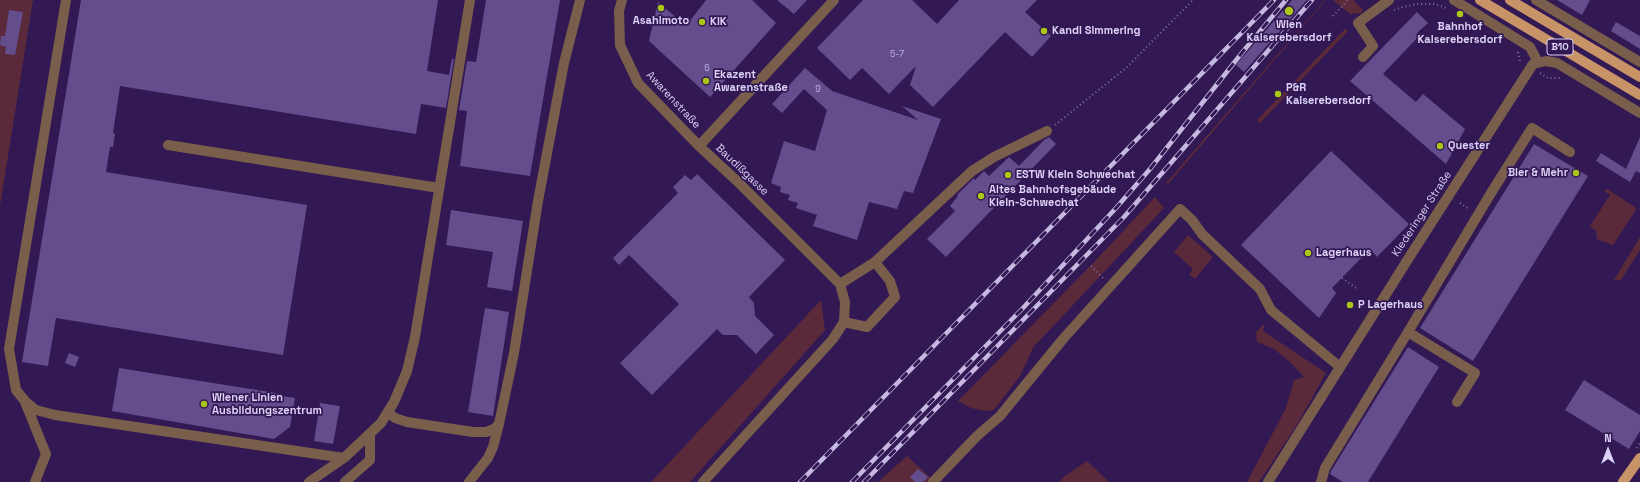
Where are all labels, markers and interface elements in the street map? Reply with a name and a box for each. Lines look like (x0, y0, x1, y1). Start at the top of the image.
marker: Asahimoto (656, 3, 666, 13)
marker: Wien Kaiserebersdorf (1283, 5, 1295, 17)
marker: Bahnhof Kaiserebersdorf (1455, 9, 1465, 19)
place label: Asahimoto (633, 14, 689, 28)
place label: KiK (710, 15, 727, 29)
marker: KiK (697, 17, 707, 27)
place label: Wien Kaiserebersdorf (1246, 18, 1332, 44)
place label: Bahnhof Kaiserebersdorf (1417, 20, 1503, 46)
place label: Kandl Simmering (1052, 24, 1141, 38)
marker: Kandl Simmering (1039, 26, 1049, 36)
road number: B10 (1547, 39, 1573, 55)
house number: 5-7 (890, 50, 904, 60)
house number: 6 (704, 64, 710, 74)
place label: Ekazent Awarenstraße (714, 68, 788, 94)
street label: Awarenstraße (643, 69, 703, 131)
marker: Ekazent Awarenstraße (701, 76, 711, 86)
place label: P&R Kaiserebersdorf (1286, 81, 1371, 107)
house number: 9 (815, 85, 821, 95)
marker: P&R Kaiserebersdorf (1273, 89, 1283, 99)
place label: Quester (1448, 139, 1490, 153)
marker: Quester (1435, 141, 1445, 151)
street label: Baudißgasse (713, 142, 771, 198)
place label: Bier & Mehr (1508, 166, 1568, 180)
place label: ESTW Klein Schwechat (1016, 168, 1135, 182)
marker: Bier & Mehr (1571, 168, 1581, 178)
street label: Klederinger Straße (1389, 169, 1455, 259)
marker: ESTW Klein Schwechat (1003, 170, 1013, 180)
place label: Altes Bahnhofsgebäude Klein-Schwechat (989, 183, 1116, 209)
marker: Altes Bahnhofsgebäude Klein-Schwechat (976, 191, 986, 201)
place label: Lagerhaus (1316, 246, 1371, 260)
marker: Lagerhaus (1303, 248, 1313, 258)
place label: P Lagerhaus (1358, 298, 1423, 312)
marker: P Lagerhaus (1345, 300, 1355, 310)
place label: Wiener Linien Ausbildungszentrum (212, 391, 322, 417)
marker: Wiener Linien Ausbildungszentrum (199, 399, 209, 409)
north arrow (1588, 430, 1628, 470)
text: N (1604, 431, 1612, 445)

